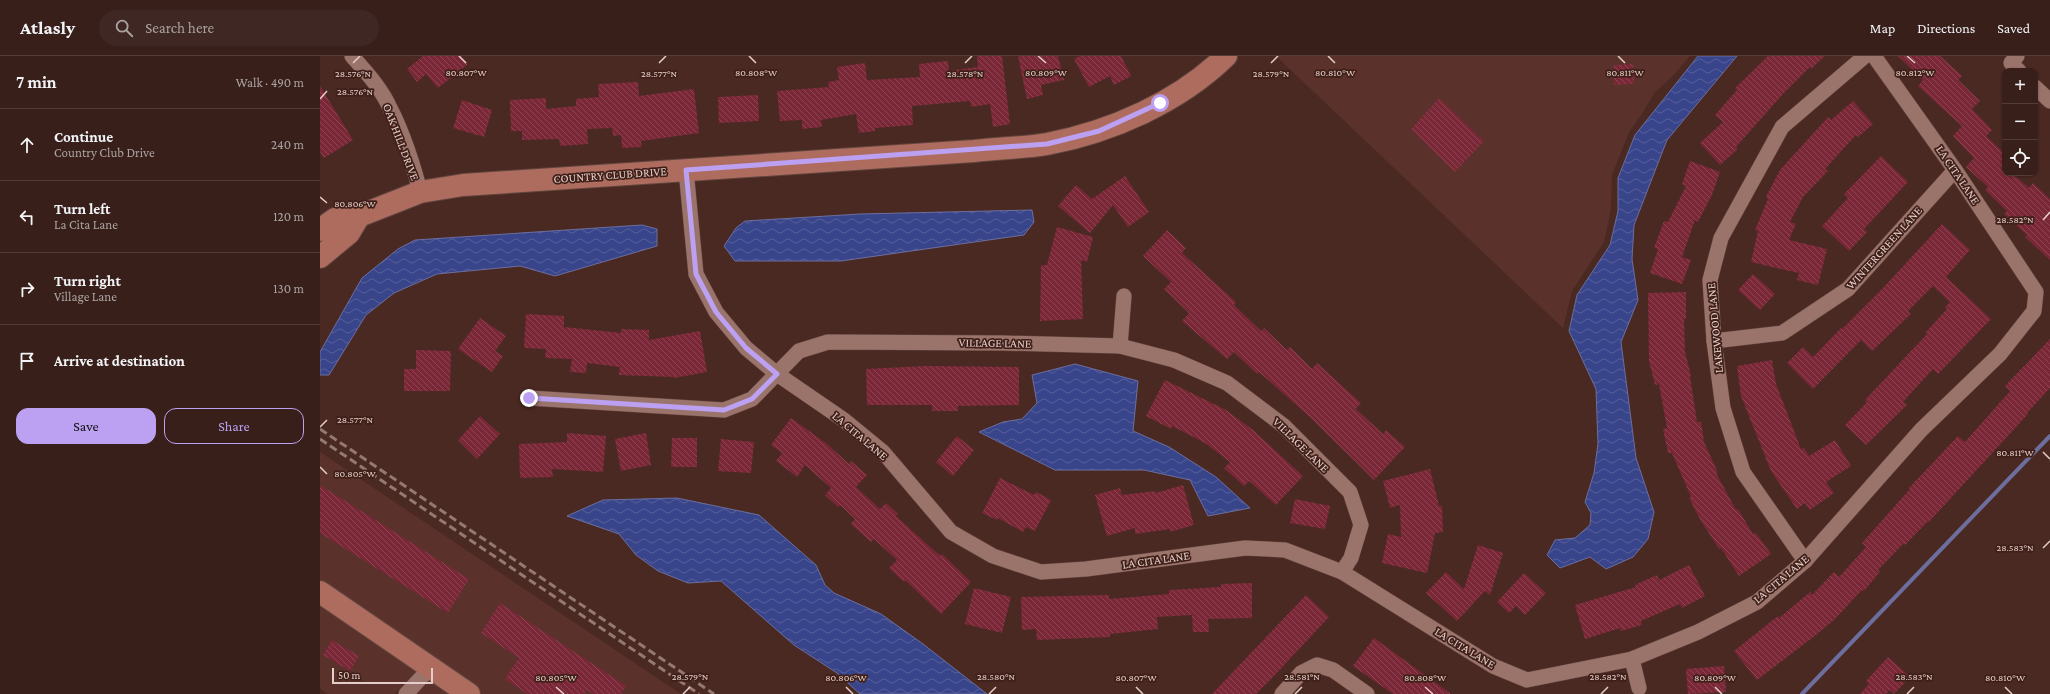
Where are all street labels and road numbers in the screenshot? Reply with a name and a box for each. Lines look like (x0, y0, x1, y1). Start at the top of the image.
street label: OAK HILL DRIVE (380, 102, 422, 183)
street label: LA CITA LANE (1933, 143, 1983, 208)
street label: COUNTRY CLUB DRIVE (553, 164, 668, 186)
street label: WINTERGREEN LANE (1843, 203, 1925, 292)
street label: LAKEWOOD LANE (1704, 282, 1726, 374)
street label: VILLAGE LANE (958, 335, 1032, 351)
street label: LA CITA LANE (829, 409, 891, 464)
street label: VILLAGE LANE (1270, 415, 1332, 476)
street label: LA CITA LANE (1121, 548, 1191, 572)
street label: LA CITA LANE (1750, 551, 1812, 606)
street label: LA CITA LANE (1432, 624, 1498, 672)

